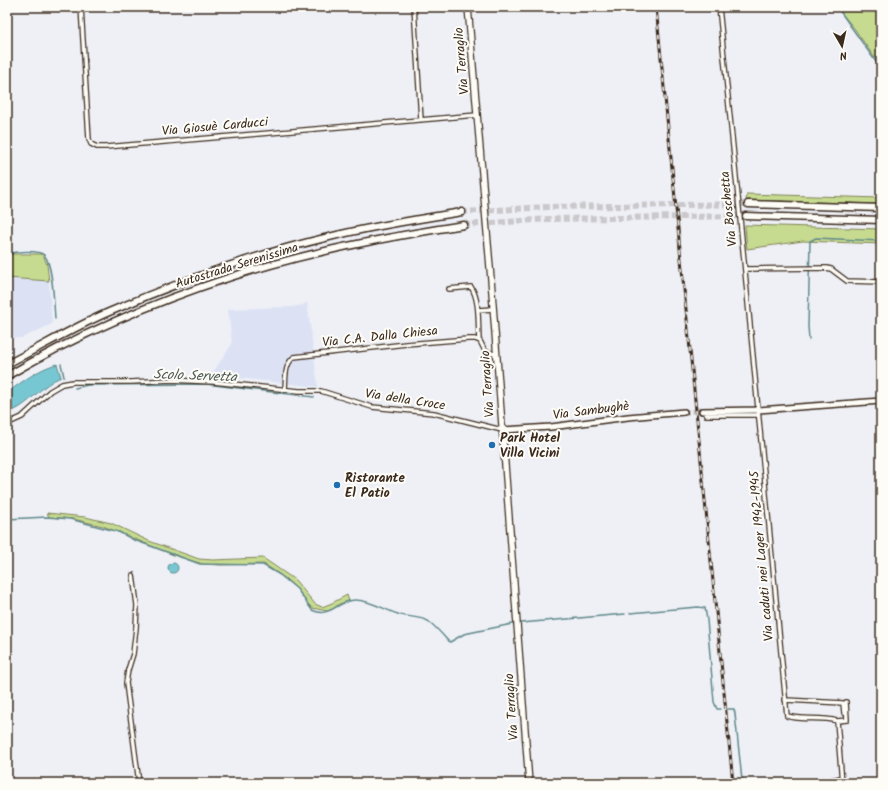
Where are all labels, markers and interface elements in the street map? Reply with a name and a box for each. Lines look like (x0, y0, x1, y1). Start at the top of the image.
north arrow (822, 26, 862, 66)
street label: Via Terraglio (449, 27, 475, 95)
text: N (839, 45, 848, 64)
street label: Via Giosuè Carducci (161, 112, 270, 142)
street label: Via Boschetta (715, 170, 743, 248)
street label: Autostrada Serenissima (173, 237, 301, 295)
street label: Via C.A. Dalla Chiesa (321, 321, 439, 353)
street label: Via Terraglio (475, 350, 501, 418)
water label: Scolo Servetta (153, 364, 238, 388)
street label: Via della Croce (363, 383, 447, 417)
street label: Via Sambughè (552, 396, 631, 426)
place label: Park Hotel Villa Vicini (500, 428, 560, 464)
marker: Park Hotel Villa Vicini (487, 440, 497, 450)
place label: Ristorante El Patio (345, 468, 405, 504)
street label: Via caduti nei Lager 1942-1945 (744, 469, 780, 642)
marker: Ristorante El Patio (332, 480, 342, 490)
street label: Via Terraglio (499, 673, 525, 741)

